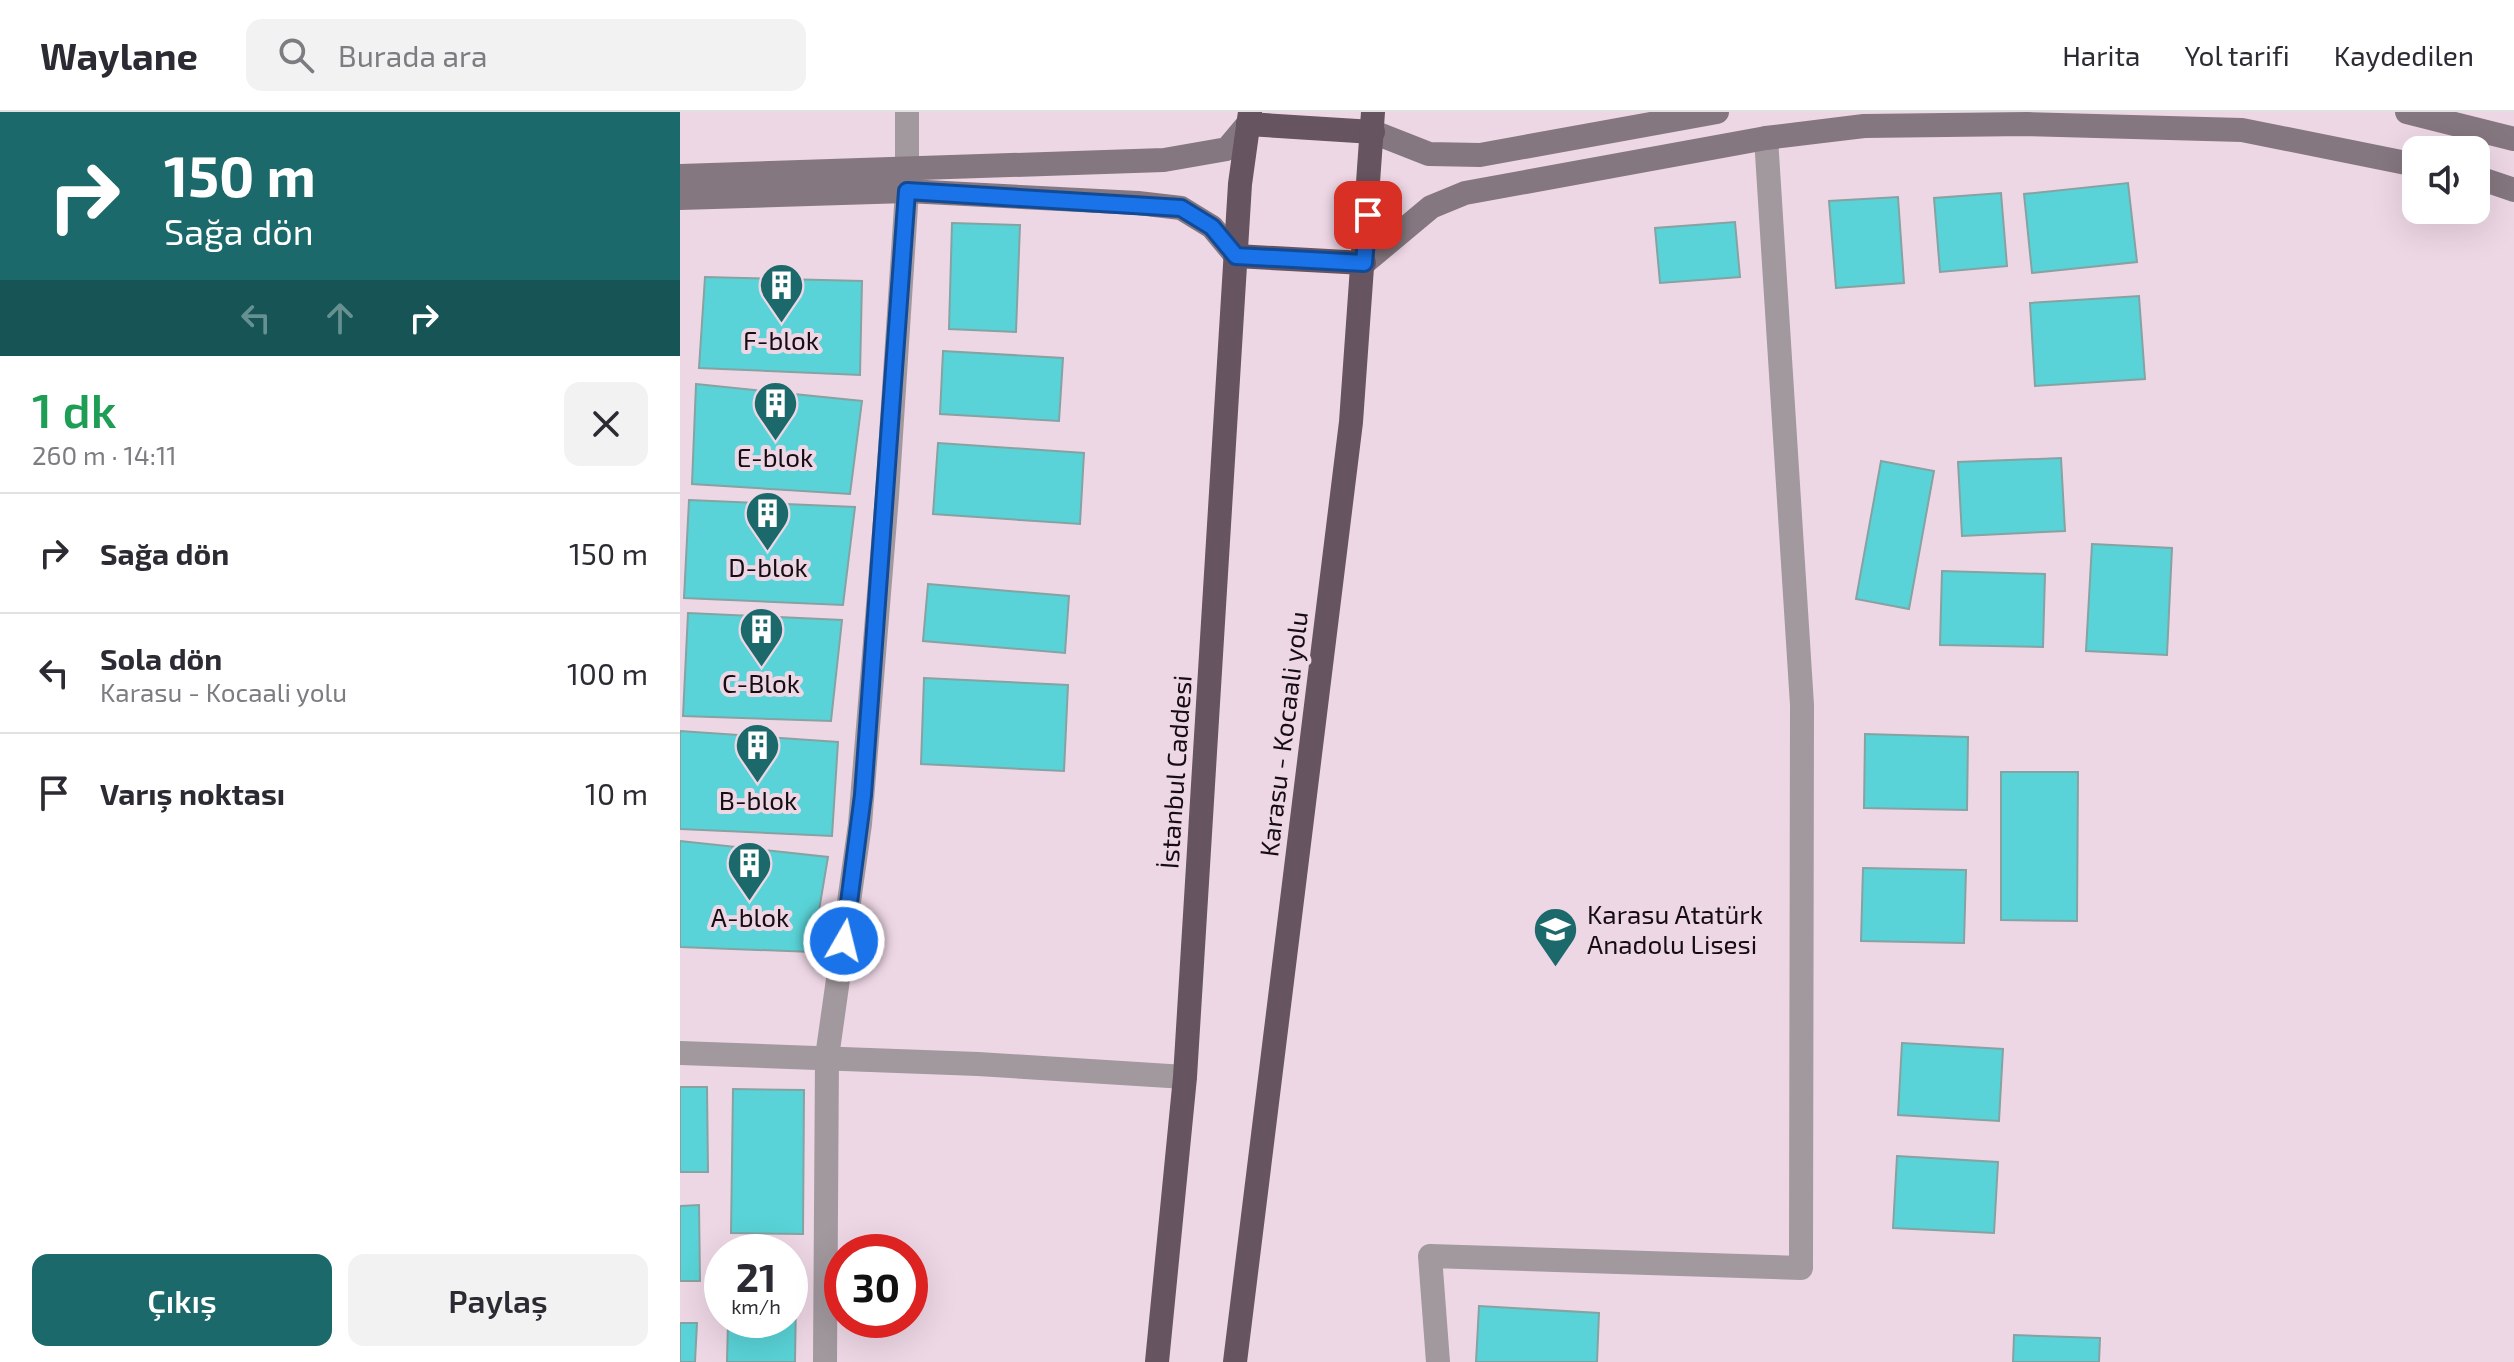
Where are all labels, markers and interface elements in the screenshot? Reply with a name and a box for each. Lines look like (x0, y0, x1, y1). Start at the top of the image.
search box (246, 19, 806, 91)
text: Waylane (40, 32, 198, 78)
icon: search (274, 33, 318, 77)
text: Burada ara (338, 37, 488, 73)
text: Harita (2062, 38, 2140, 72)
text: Yol tarifi (2184, 38, 2290, 72)
text: Kaydedilen (2334, 38, 2474, 72)
map controls (2402, 136, 2490, 224)
button: sound (2402, 136, 2490, 224)
text: 150 m (164, 141, 316, 208)
icon: right (32, 144, 136, 248)
pin (1334, 181, 1402, 249)
icon: arrive (1346, 193, 1390, 237)
text: Sağa dön (164, 209, 314, 252)
building icon: F-blok (757, 262, 805, 325)
icon: left (234, 296, 278, 340)
icon: ahead (318, 296, 362, 340)
icon: right (402, 296, 446, 340)
place label: F-blok (743, 324, 819, 355)
building icon: E-blok (751, 379, 799, 442)
text: 1 dk (32, 380, 117, 438)
button: close (564, 382, 648, 466)
text: 260 m · 14:11 (32, 439, 177, 470)
place label: E-blok (737, 441, 813, 472)
building icon: D-blok (744, 489, 792, 552)
icon: right (32, 531, 76, 575)
text: Sağa dön (100, 535, 229, 571)
text: 150 m (569, 535, 648, 571)
place label: D-blok (728, 551, 808, 582)
building icon: C-Blok (737, 605, 785, 668)
street label: Karasu - Kocaali yolu (1252, 609, 1313, 858)
text: Sola dön (100, 640, 222, 676)
icon: left (32, 651, 76, 695)
text: 100 m (567, 655, 648, 691)
place label: C-Blok (722, 667, 800, 698)
street label: İstanbul Caddesi (1152, 674, 1197, 870)
text: Karasu - Kocaali yolu (100, 676, 347, 707)
building icon: B-blok (734, 722, 782, 785)
icon: arrive (32, 771, 76, 815)
text: Varış noktası (100, 775, 285, 811)
text: 10 m (585, 775, 648, 811)
place label: B-blok (719, 784, 797, 815)
building icon: A-blok (726, 839, 774, 902)
place label: Karasu Atatürk Anadolu Lisesi (1587, 898, 1763, 959)
position arrow (802, 899, 886, 983)
place label: A-blok (711, 901, 789, 932)
school or university icon: Karasu Atatürk Anadolu Lisesi (1532, 906, 1580, 969)
speed limit sign: 30 (824, 1234, 928, 1338)
text: 21 (736, 1252, 776, 1300)
button: Çıkış (32, 1254, 332, 1346)
button: Paylaş (348, 1254, 648, 1346)
text: km/h (731, 1294, 781, 1318)

